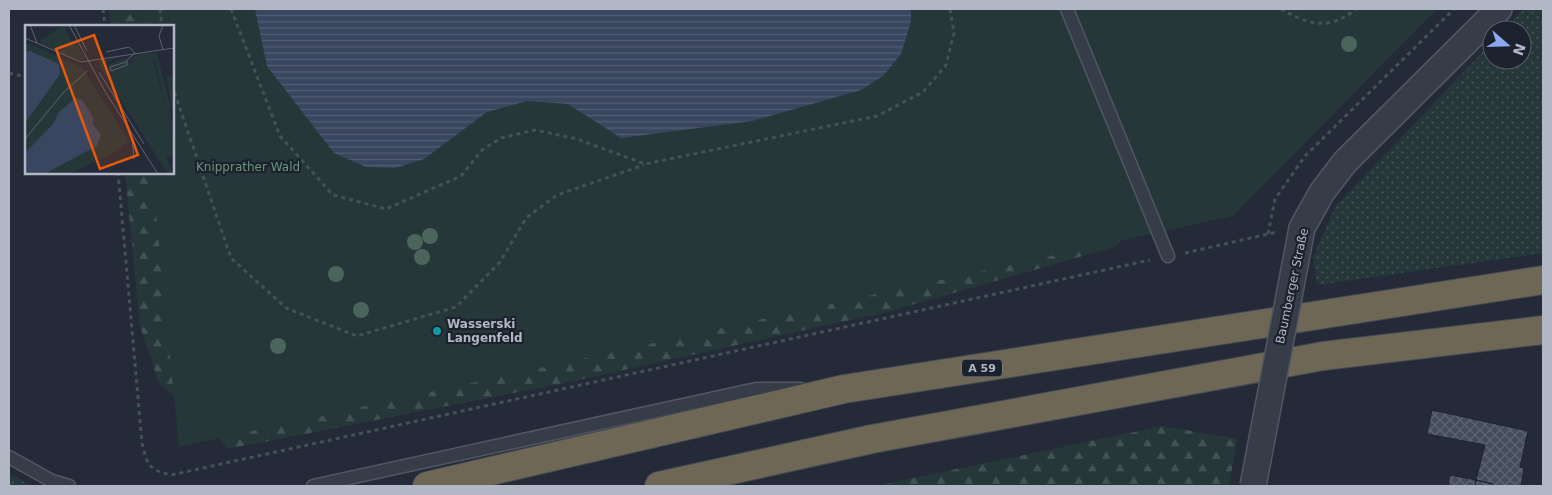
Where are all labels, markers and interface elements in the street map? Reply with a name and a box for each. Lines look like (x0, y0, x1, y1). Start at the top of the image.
north arrow (1482, 20, 1532, 70)
inset map (25, 25, 174, 174)
text: N (1510, 41, 1529, 58)
park label: Knipprather Wald (196, 160, 300, 174)
street label: Baumberger Straße (1273, 227, 1311, 345)
place label: Wasserski Langenfeld (447, 317, 523, 345)
marker: Wasserski Langenfeld (431, 325, 443, 337)
road number: A 59 (962, 359, 1002, 376)

